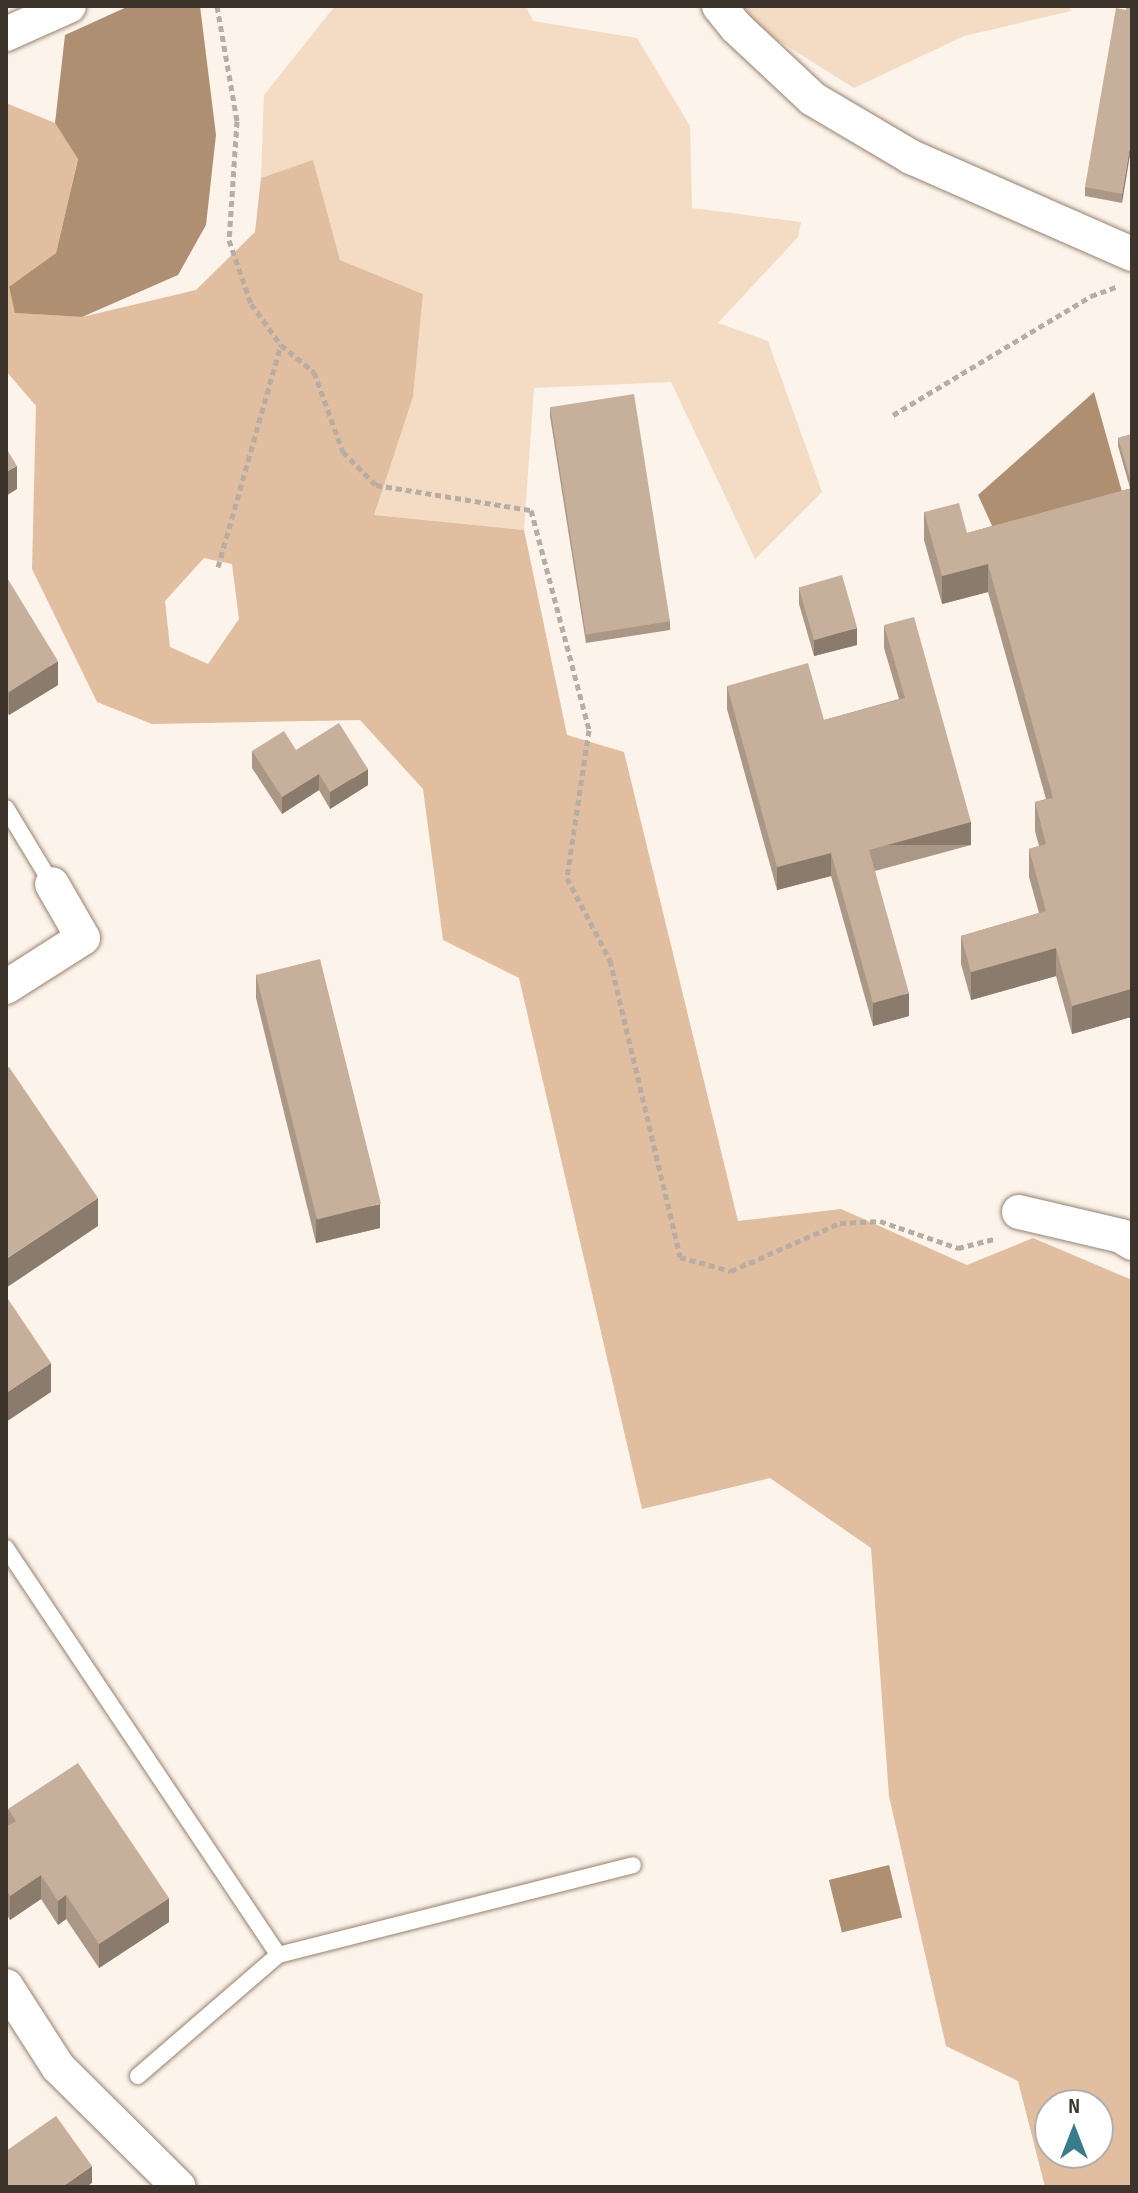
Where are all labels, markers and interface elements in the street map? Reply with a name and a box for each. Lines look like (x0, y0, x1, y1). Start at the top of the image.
north arrow (1034, 2089, 1114, 2169)
text: N (1068, 2093, 1080, 2120)

